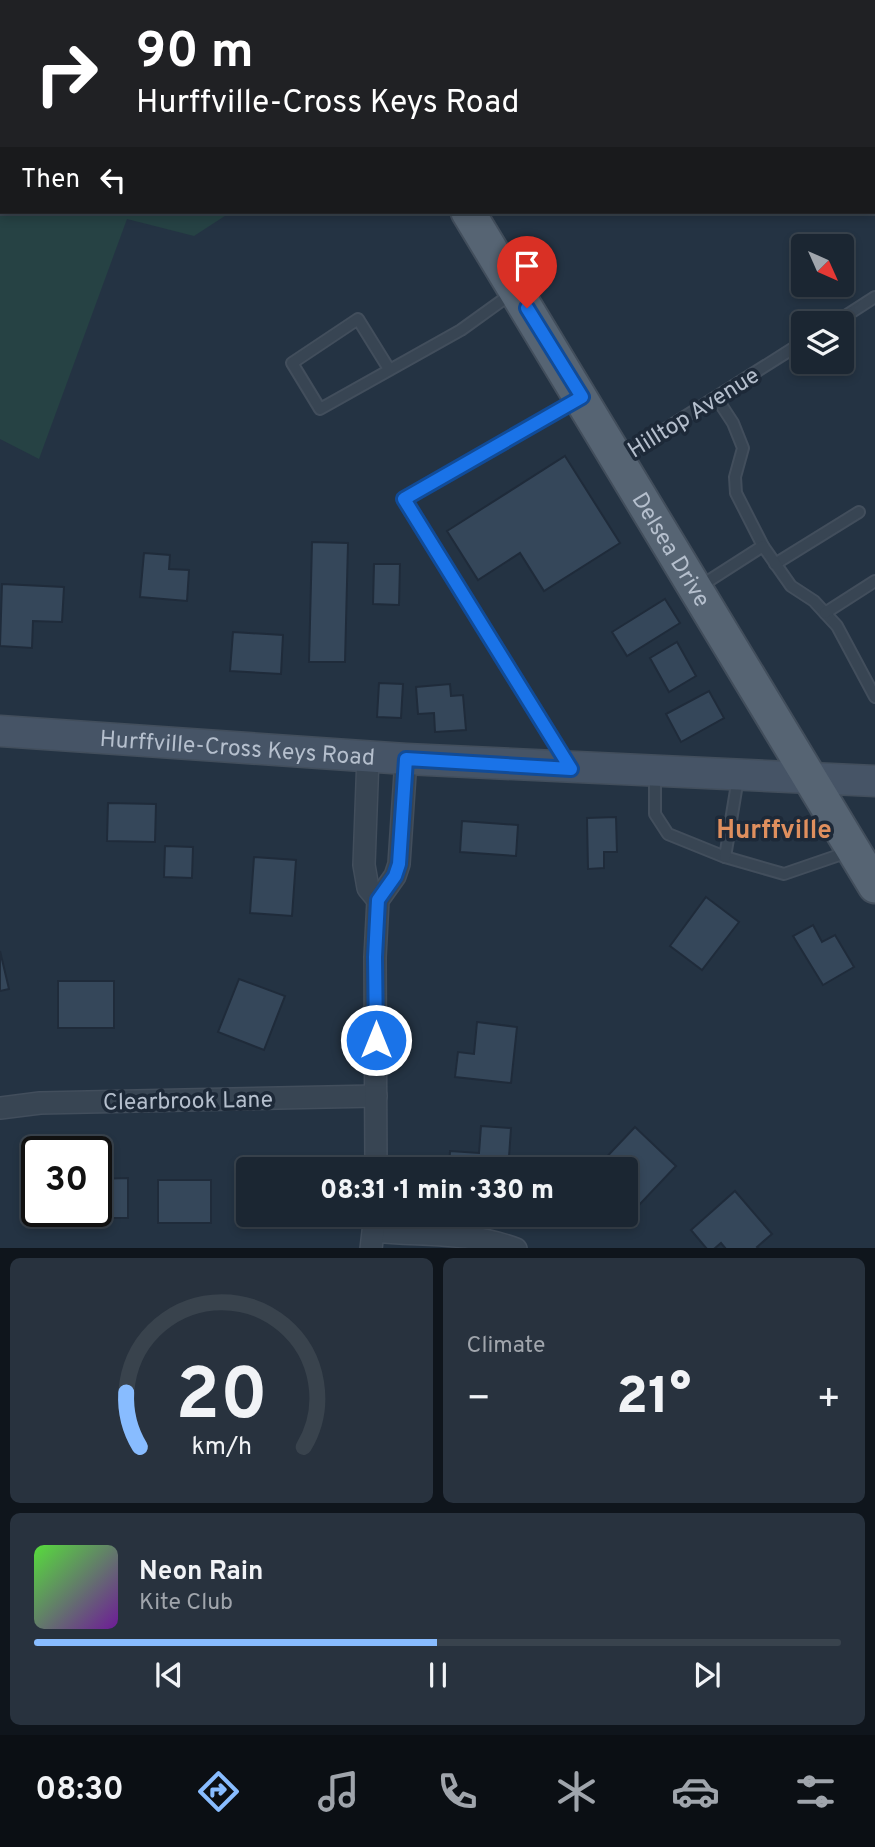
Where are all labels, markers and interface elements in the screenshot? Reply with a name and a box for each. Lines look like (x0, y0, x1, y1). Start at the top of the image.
text: 90 m (136, 23, 254, 85)
icon: right (21, 28, 112, 119)
text: Hurffville-Cross Keys Road (136, 84, 519, 124)
icon: left (94, 161, 132, 199)
text: Then (21, 164, 80, 197)
north arrow (791, 234, 854, 298)
map controls (791, 234, 854, 374)
pin (497, 236, 557, 308)
icon: arrive (508, 247, 546, 285)
button: layers (791, 311, 854, 374)
street label: Hilltop Avenue (623, 362, 765, 466)
street label: Delsea Drive (624, 488, 715, 613)
street label: Hurffville-Cross Keys Road (99, 726, 376, 774)
district label: Hurffville (716, 815, 832, 848)
position arrow (339, 1003, 413, 1077)
street label: Clearbrook Lane (103, 1087, 273, 1118)
speed limit sign: 30 (21, 1136, 112, 1227)
text: 08:31 · 1 min · 330 m (320, 1175, 554, 1208)
text: Climate (467, 1332, 545, 1361)
text: 20 (175, 1353, 267, 1445)
text: 21° (616, 1366, 691, 1432)
text: − (467, 1376, 491, 1425)
text: + (816, 1376, 841, 1425)
text: km/h (191, 1431, 252, 1463)
text: Neon Rain (139, 1556, 264, 1589)
text: Kite Club (139, 1589, 233, 1618)
icon: previous (150, 1656, 188, 1694)
icon: pause (419, 1656, 457, 1694)
icon: next (688, 1656, 726, 1694)
icon: directions (194, 1767, 243, 1816)
icon: music (314, 1767, 363, 1816)
icon: phone (433, 1767, 482, 1816)
icon: climate (552, 1767, 601, 1816)
icon: car (671, 1767, 720, 1816)
icon: filters (791, 1767, 840, 1816)
text: 08:30 (35, 1771, 124, 1811)

